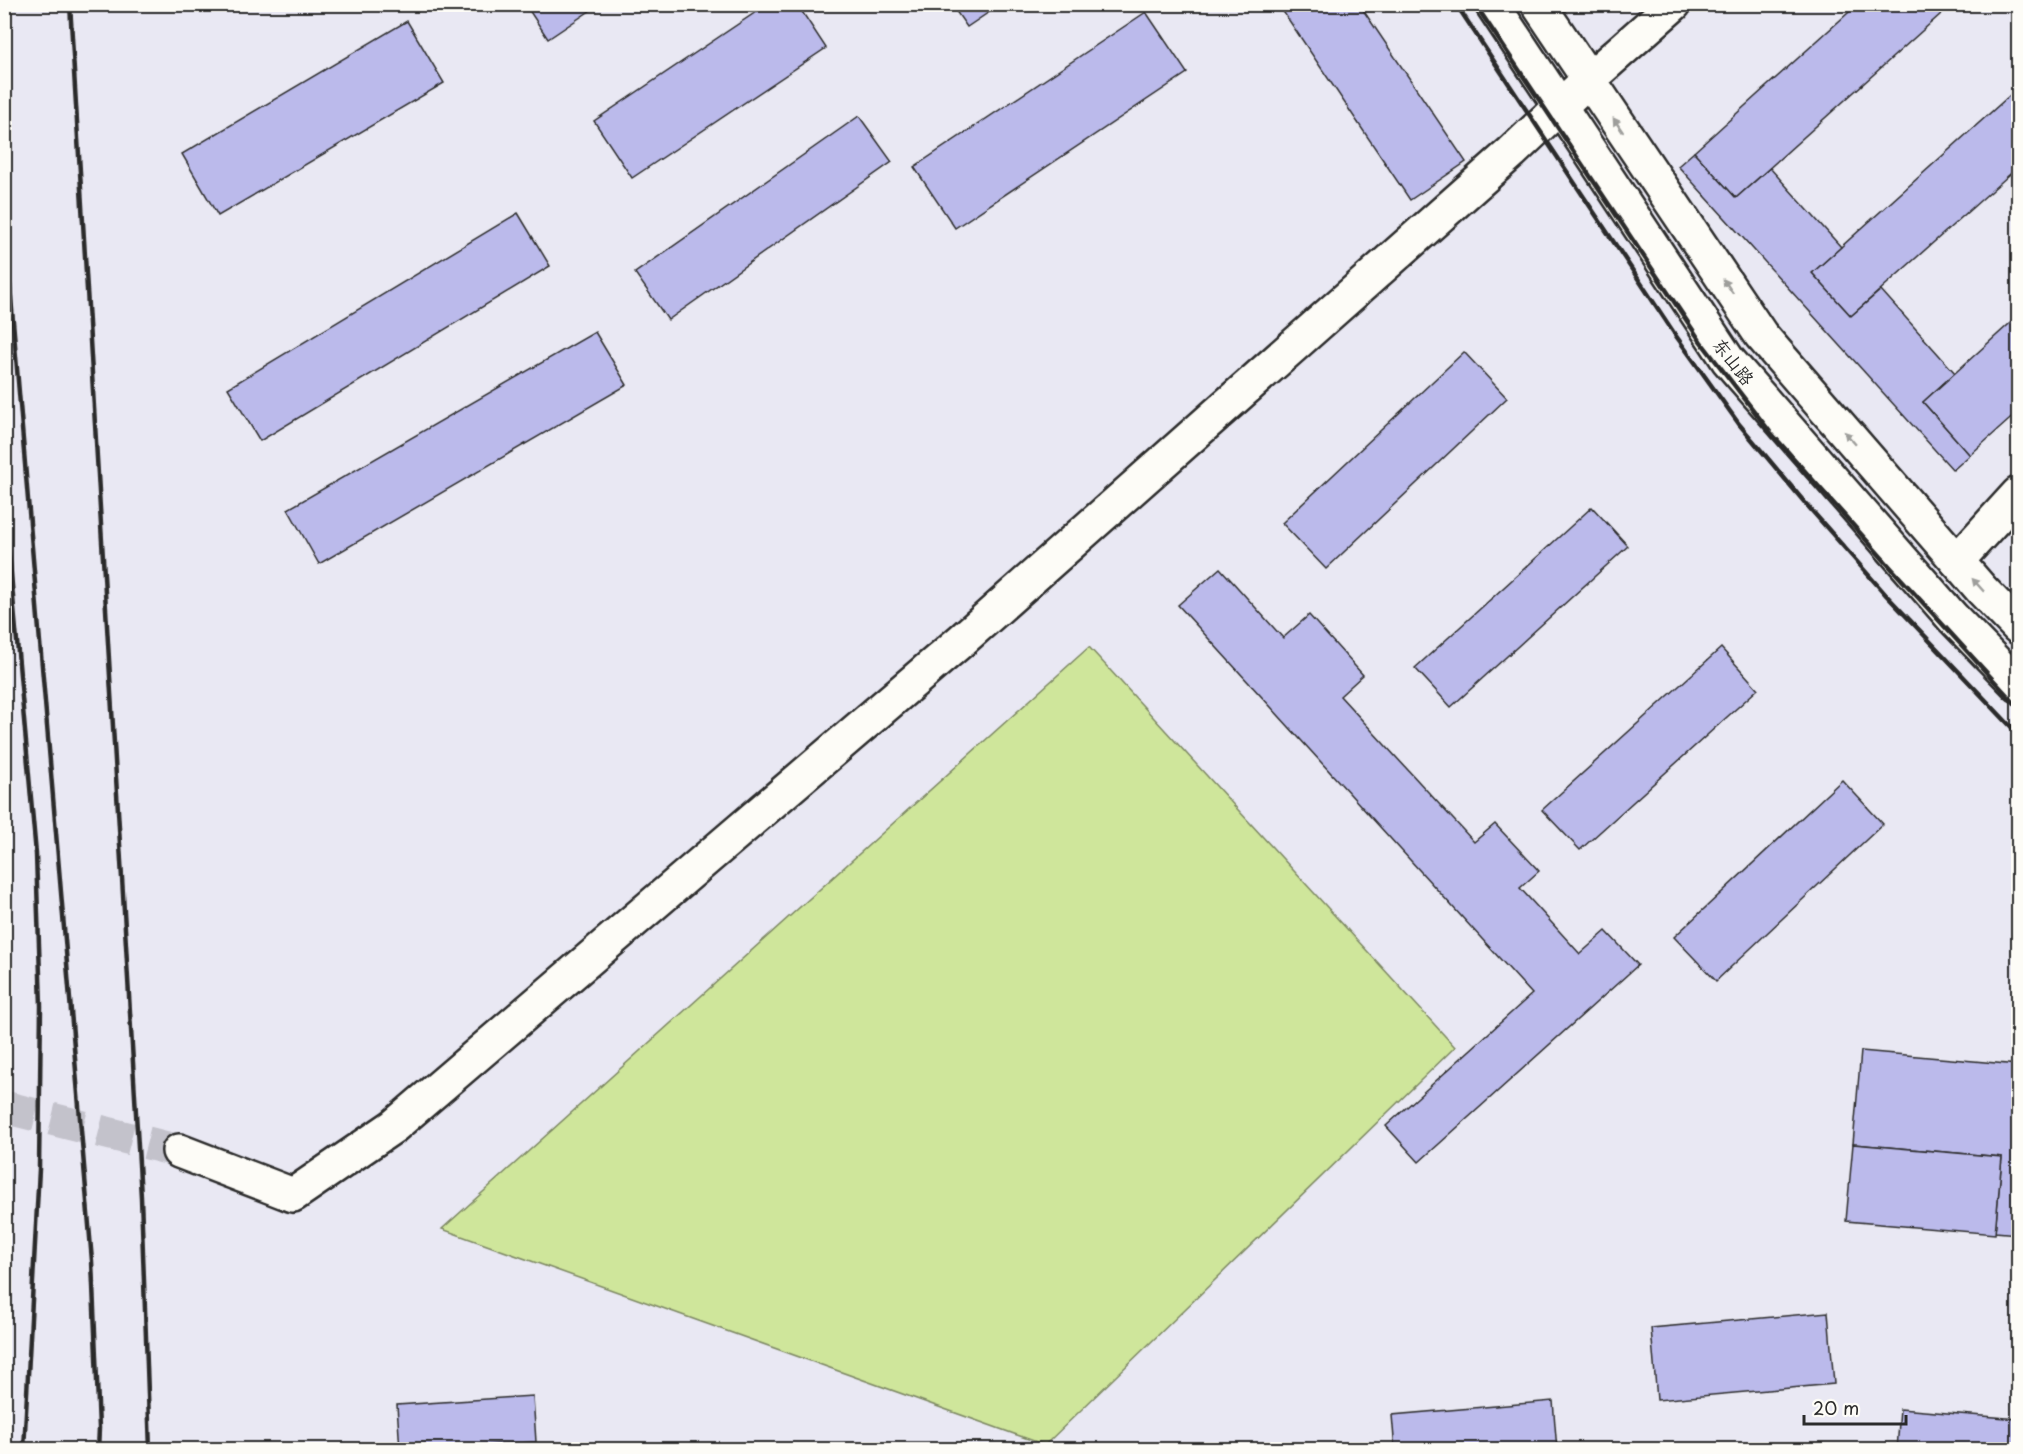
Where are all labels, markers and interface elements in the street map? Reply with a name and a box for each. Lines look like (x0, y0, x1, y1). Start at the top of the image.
one-way arrow (1613, 116, 1624, 133)
one-way arrow (1722, 279, 1734, 295)
street label: 东山路 (1707, 331, 1761, 391)
one-way arrow (1844, 431, 1857, 446)
one-way arrow (1972, 578, 1985, 593)
scale bar (1804, 1388, 1906, 1426)
text: 20 m (1813, 1394, 1859, 1421)

